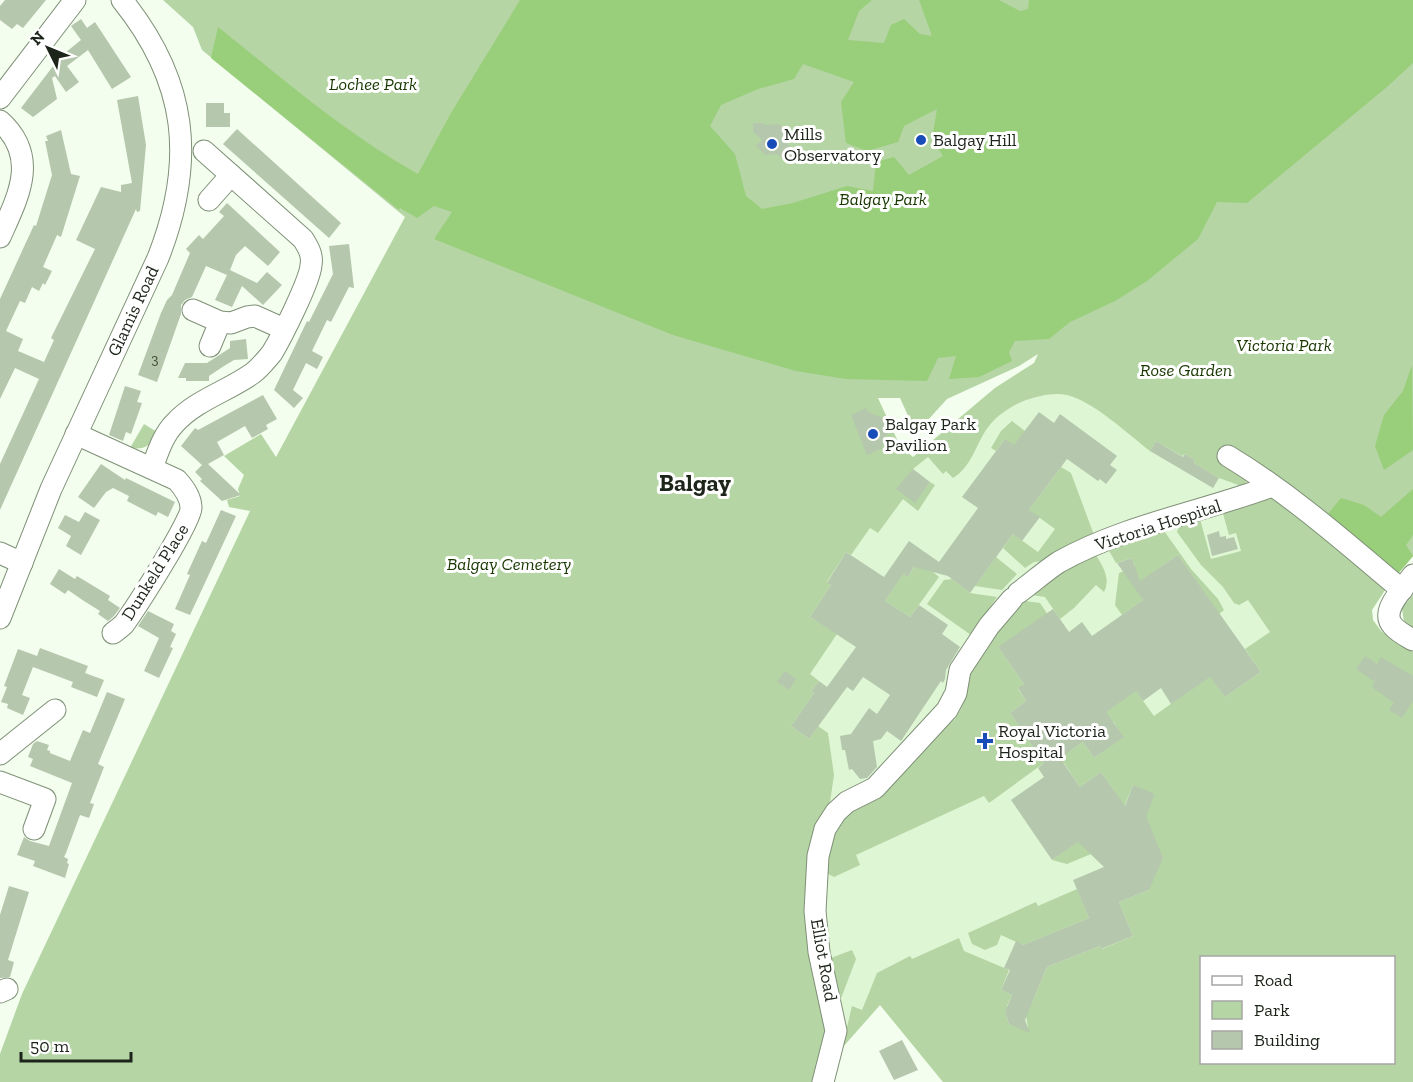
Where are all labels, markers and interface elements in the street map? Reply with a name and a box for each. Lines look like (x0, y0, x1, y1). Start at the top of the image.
north arrow (18, 18, 78, 78)
text: N (26, 27, 48, 49)
park label: Lochee Park (329, 73, 417, 95)
place label: Mills Observatory (784, 123, 882, 166)
place label: Balgay Hill (933, 129, 1017, 151)
marker: Balgay Hill (914, 133, 928, 147)
marker: Mills Observatory (765, 137, 779, 151)
park label: Balgay Park (839, 188, 927, 210)
street label: Glamis Road (102, 262, 164, 360)
park label: Victoria Park (1236, 334, 1332, 356)
house number: 3 (151, 350, 159, 368)
park label: Rose Garden (1140, 359, 1232, 381)
place label: Balgay Park Pavilion (885, 413, 977, 456)
marker: Balgay Park Pavilion (866, 427, 880, 441)
district label: Balgay (659, 468, 731, 497)
street label: Victoria Hospital (1091, 494, 1224, 556)
street label: Dunkeld Place (117, 520, 193, 624)
park label: Balgay Cemetery (447, 553, 571, 575)
place label: Royal Victoria Hospital (998, 720, 1106, 763)
marker: Royal Victoria Hospital (976, 732, 994, 750)
street label: Elliot Road (806, 917, 842, 1003)
legend (1200, 956, 1395, 1064)
text: Road (1254, 969, 1293, 991)
text: Park (1254, 999, 1290, 1021)
scale bar (21, 1025, 130, 1063)
text: Building (1254, 1029, 1320, 1051)
text: 50 m (30, 1035, 70, 1057)

